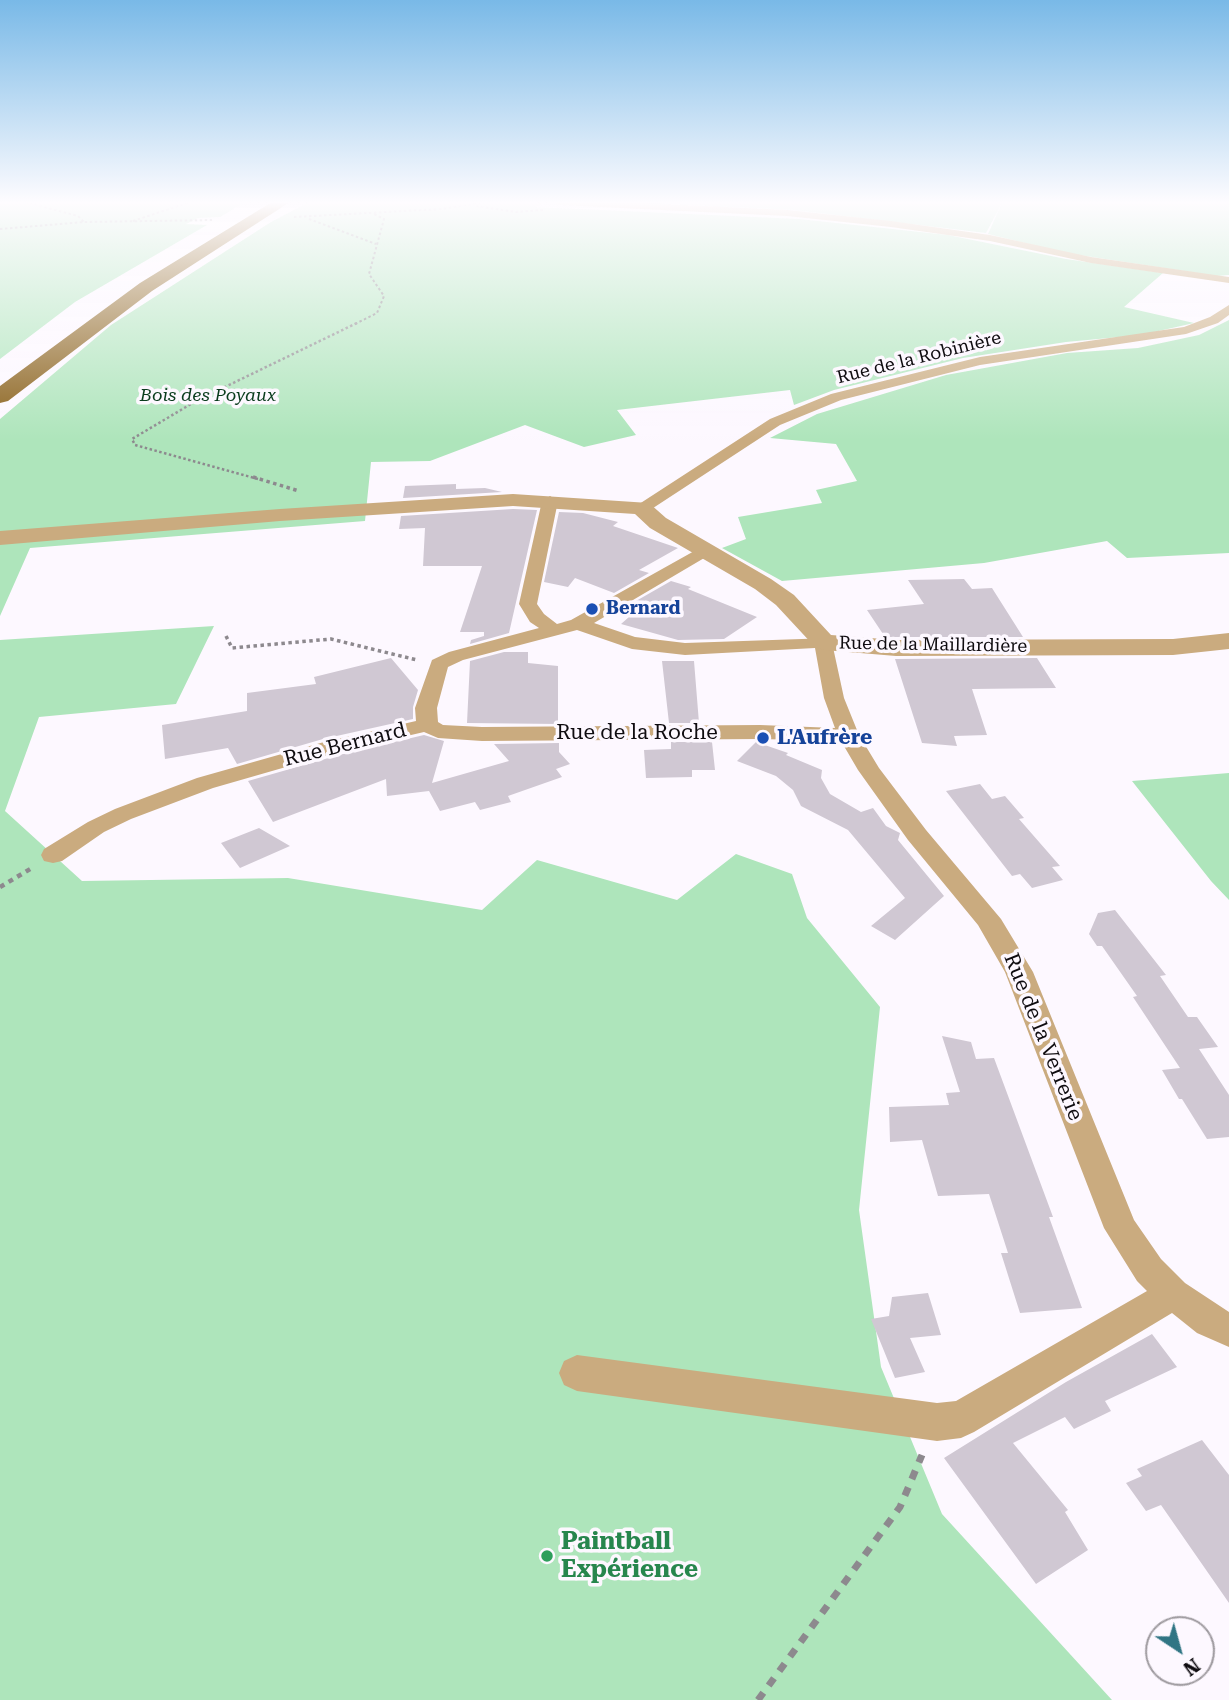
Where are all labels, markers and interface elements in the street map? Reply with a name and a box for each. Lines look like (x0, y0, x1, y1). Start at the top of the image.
street label: Rue de la Robinière (835, 327, 1003, 389)
park label: Bois des Poyaux (140, 385, 276, 407)
place label: Bernard (606, 598, 681, 620)
marker: Bernard (584, 601, 600, 617)
street label: Rue de la Maillardière (839, 633, 1027, 657)
street label: Rue Bernard (281, 718, 409, 772)
street label: Rue de la Roche (556, 720, 718, 746)
place label: L'Aufrère (777, 725, 872, 751)
marker: L'Aufrère (755, 730, 771, 746)
street label: Rue de la Verrerie (998, 950, 1088, 1124)
place label: Paintball Expérience (561, 1528, 698, 1584)
marker: Paintball Expérience (539, 1548, 555, 1564)
north arrow (1145, 1616, 1215, 1686)
text: N (1179, 1653, 1204, 1680)

